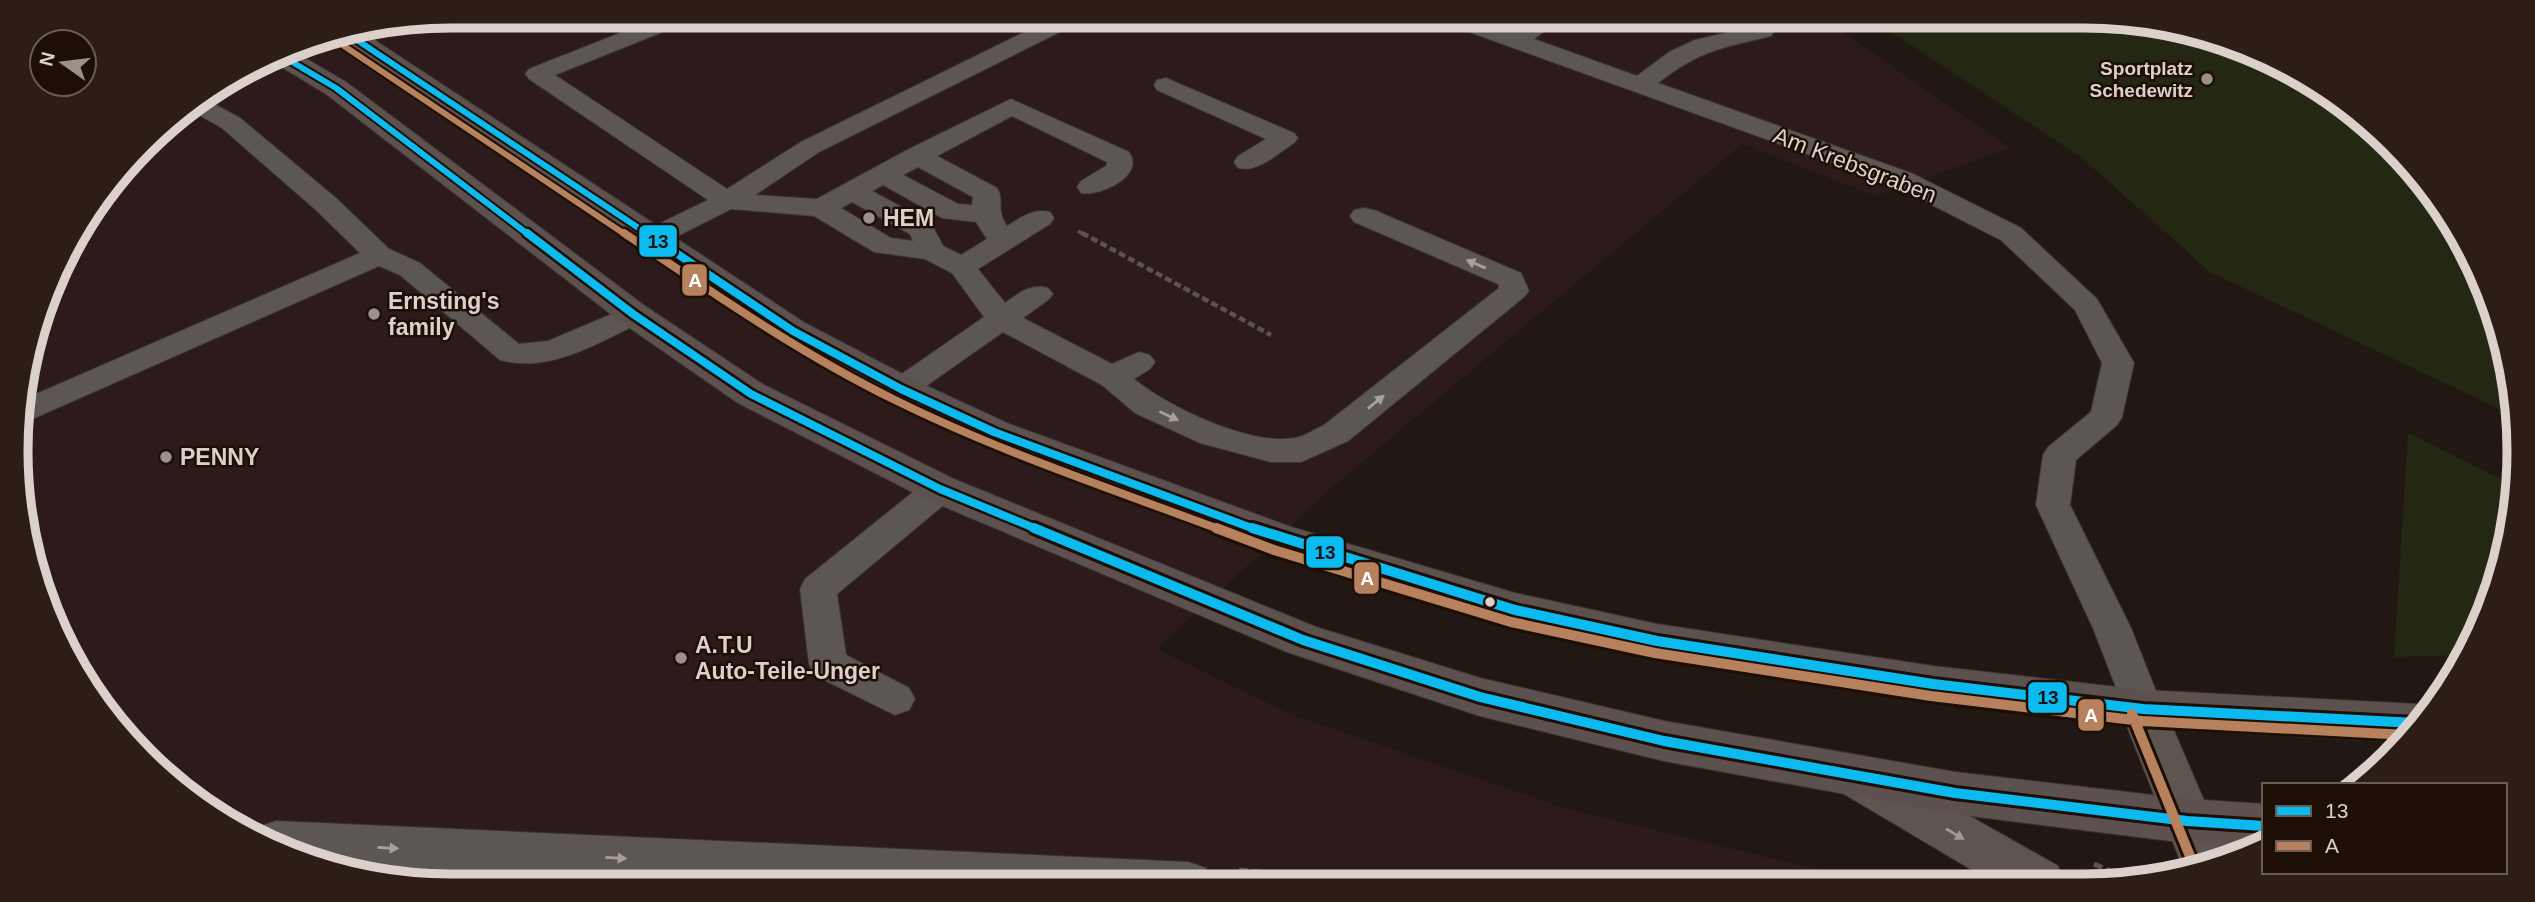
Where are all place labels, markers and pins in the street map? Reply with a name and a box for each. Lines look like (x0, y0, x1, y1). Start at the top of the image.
place label: Sportplatz Schedewitz (2090, 58, 2193, 101)
marker: Sportplatz Schedewitz (2199, 71, 2215, 87)
place label: HEM (883, 205, 934, 231)
marker: HEM (861, 210, 877, 226)
place label: Ernsting's family (388, 288, 500, 340)
marker: Ernsting's family (366, 306, 382, 322)
place label: PENNY (180, 444, 259, 470)
marker: PENNY (158, 449, 174, 465)
unlabelled marker (1483, 595, 1497, 609)
place label: A.T.U Auto-Teile-Unger (695, 632, 880, 684)
marker: A.T.U Auto-Teile-Unger (673, 650, 689, 666)

